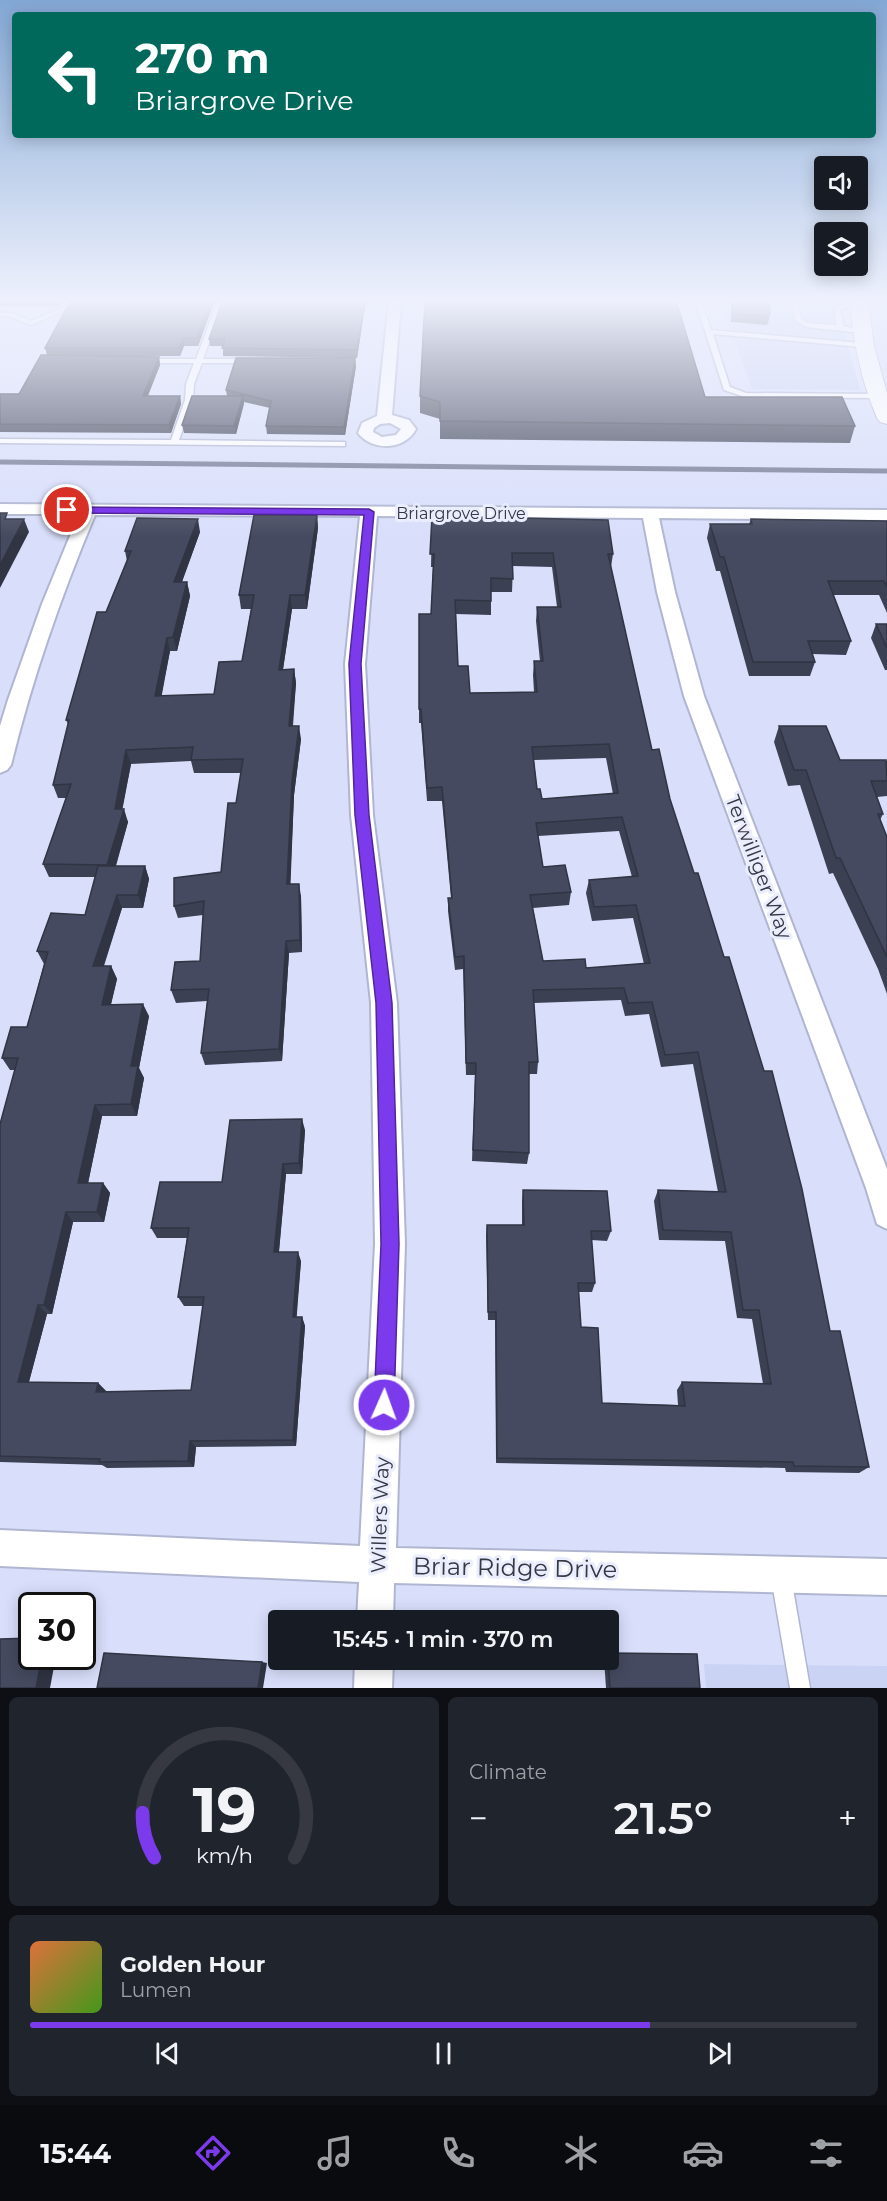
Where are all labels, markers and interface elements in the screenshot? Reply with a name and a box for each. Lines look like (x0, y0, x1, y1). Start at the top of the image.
text: 270 m (135, 32, 269, 84)
icon: left (36, 36, 114, 114)
text: Briargrove Drive (135, 84, 354, 117)
map controls (814, 156, 868, 276)
button: sound (814, 156, 868, 210)
button: layers (814, 222, 868, 276)
pin (41, 484, 92, 535)
icon: arrive (50, 493, 83, 526)
street label: Briargrove Drive (396, 504, 526, 523)
street label: Terwilliger Way (721, 792, 798, 943)
position arrow (352, 1373, 416, 1437)
street label: Willers Way (366, 1456, 394, 1574)
street label: Briar Ridge Drive (413, 1551, 617, 1584)
speed limit sign: 30 (18, 1592, 96, 1670)
text: 15:45 · 1 min · 370 m (334, 1626, 553, 1653)
text: Climate (469, 1760, 547, 1784)
text: 19 (192, 1772, 256, 1848)
text: 21.5° (613, 1790, 713, 1845)
text: − (469, 1798, 488, 1838)
text: + (838, 1798, 857, 1838)
text: km/h (195, 1843, 253, 1869)
text: Golden Hour (120, 1951, 265, 1978)
text: Lumen (120, 1978, 192, 2002)
icon: previous (151, 2037, 184, 2070)
icon: pause (427, 2037, 460, 2070)
icon: next (703, 2037, 736, 2070)
icon: directions (192, 2132, 234, 2174)
icon: music (314, 2132, 356, 2174)
icon: phone (437, 2132, 479, 2174)
icon: climate (560, 2132, 602, 2174)
icon: car (682, 2132, 724, 2174)
icon: filters (805, 2132, 847, 2174)
text: 15:44 (40, 2137, 111, 2170)

